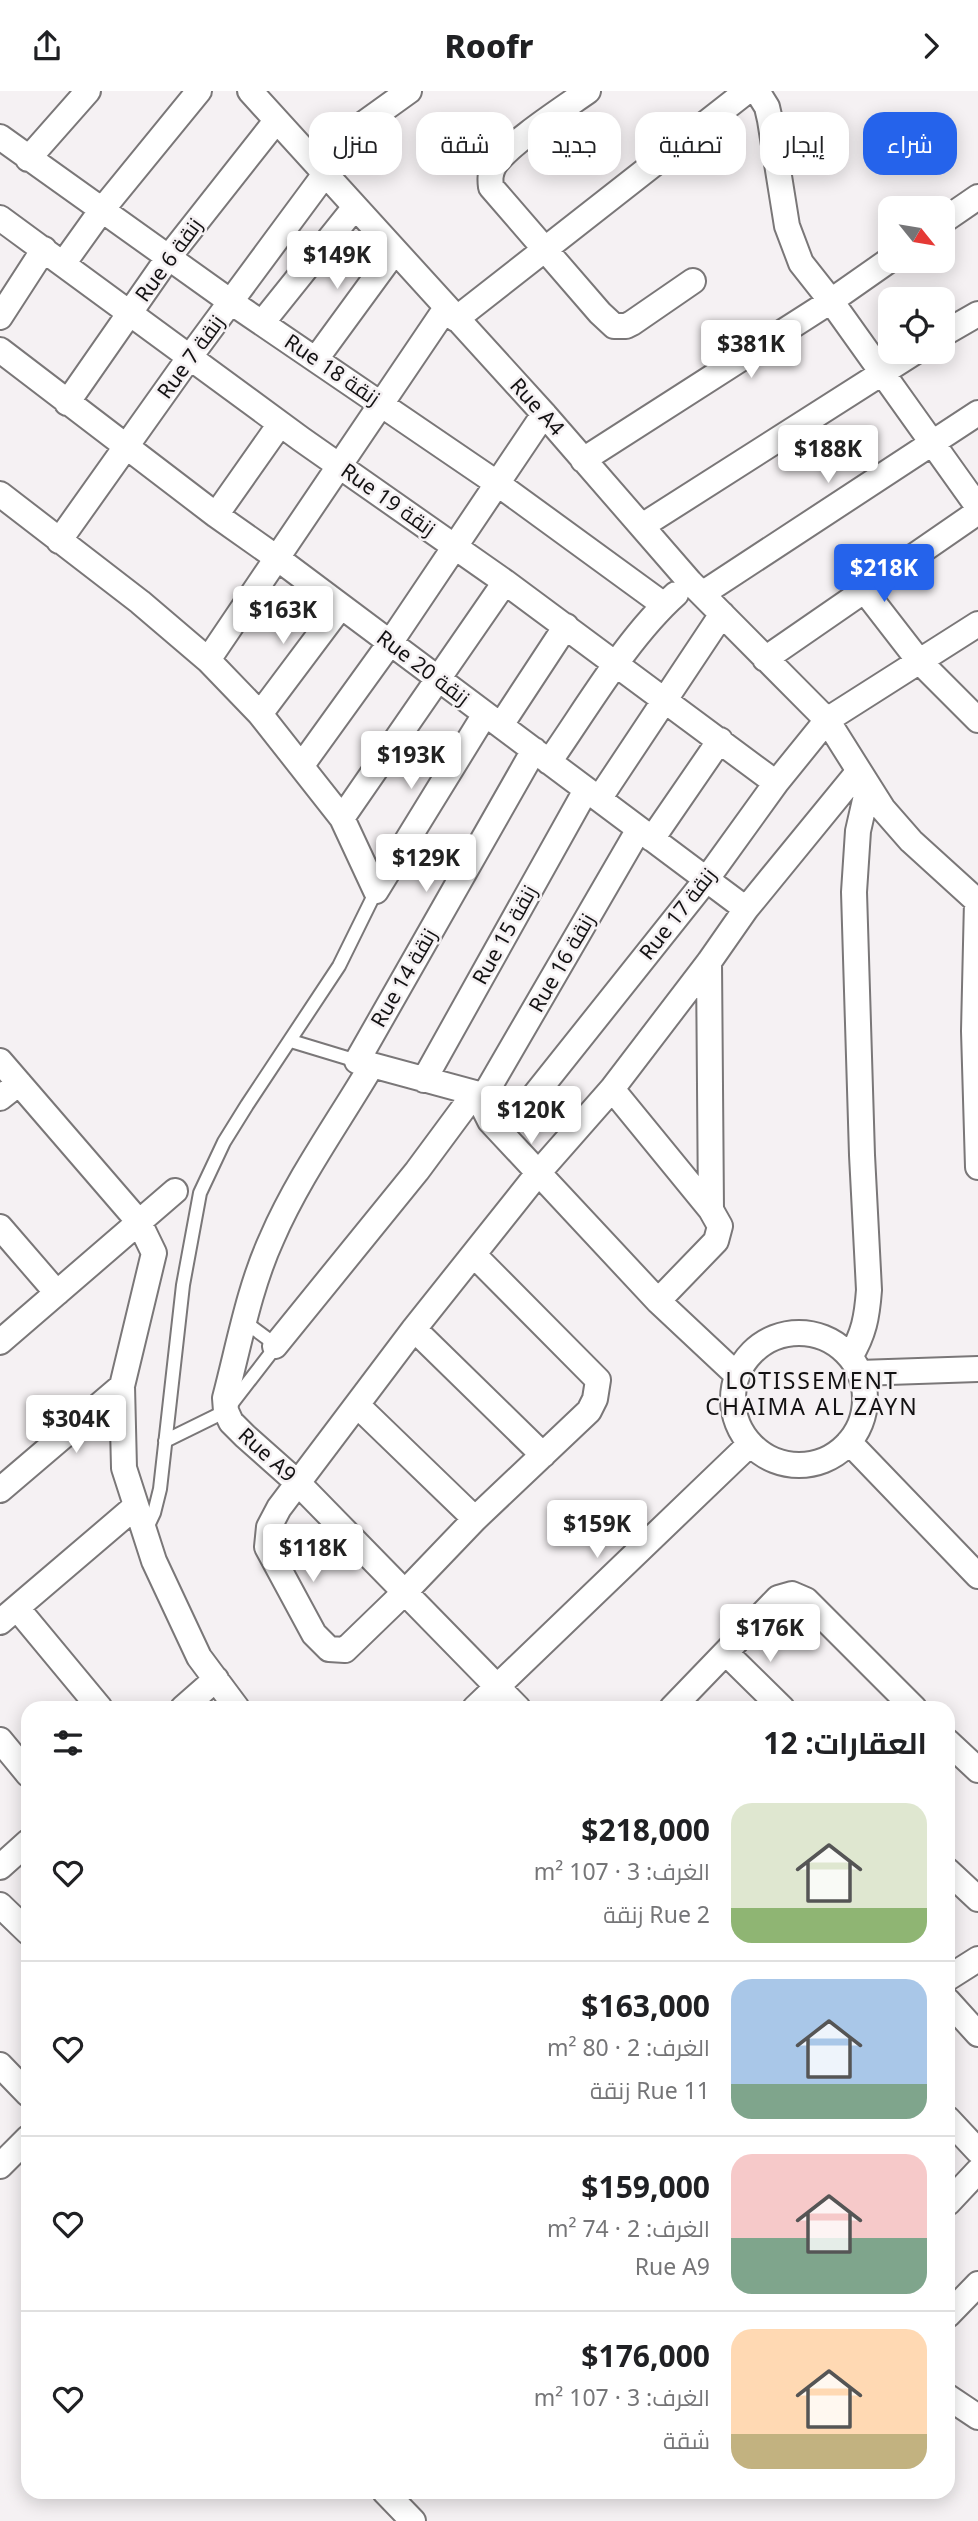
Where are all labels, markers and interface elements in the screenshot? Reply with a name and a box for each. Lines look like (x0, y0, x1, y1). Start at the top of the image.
text: Roofr (445, 24, 534, 67)
icon: share (28, 27, 66, 65)
icon: forward (912, 27, 950, 65)
chip: منزل (309, 112, 402, 175)
chip: شقة (416, 112, 514, 175)
chip: جديد (528, 112, 621, 175)
chip: تصفية (635, 112, 746, 175)
chip: إيجار (760, 112, 849, 175)
chip: شراء (863, 112, 957, 175)
north arrow (878, 196, 956, 273)
map controls (878, 196, 955, 364)
street label: Rue 6 زنقة (128, 212, 208, 307)
pin: $149K (288, 231, 386, 291)
text: $149K (303, 238, 371, 270)
button: locate (878, 287, 955, 364)
street label: Rue 7 زنقة (150, 309, 230, 404)
pin: $381K (702, 321, 800, 380)
street label: Rue 18 زنقة (279, 327, 386, 411)
text: $381K (717, 327, 785, 359)
street label: Rue A4 (504, 371, 571, 441)
pin: $188K (779, 425, 877, 485)
text: $188K (794, 432, 862, 464)
street label: Rue 19 زنقة (336, 456, 441, 542)
pin: $218K (835, 545, 933, 604)
text: $218K (850, 551, 918, 583)
pin: $163K (234, 587, 332, 646)
text: $163K (249, 593, 317, 625)
street label: Rue 20 زنقة (371, 623, 476, 711)
pin: $193K (362, 731, 460, 791)
text: $193K (377, 738, 445, 770)
pin: $129K (377, 835, 475, 894)
text: $129K (392, 841, 460, 873)
street label: Rue 17 زنقة (632, 862, 722, 965)
street label: Rue 15 زنقة (465, 880, 543, 989)
street label: Rue 16 زنقة (522, 908, 601, 1017)
street label: Rue 14 زنقة (364, 923, 443, 1032)
pin: $120K (482, 1087, 580, 1146)
text: $120K (497, 1093, 565, 1125)
district label: LOTISSEMENT CHAIMA AL ZAYN (705, 1364, 919, 1422)
pin: $304K (27, 1395, 125, 1455)
text: $304K (42, 1402, 110, 1434)
street label: Rue A9 (233, 1421, 303, 1488)
pin: $159K (548, 1501, 646, 1560)
text: $159K (563, 1507, 631, 1539)
pin: $118K (264, 1525, 362, 1584)
text: $118K (279, 1531, 347, 1563)
pin: $176K (721, 1605, 819, 1664)
text: $176K (736, 1611, 804, 1643)
text: العقارات: 12 (763, 1722, 927, 1763)
icon: filters (49, 1724, 87, 1762)
text: $218,000 (581, 1809, 710, 1850)
icon: home (787, 1831, 871, 1915)
icon: heart (49, 1854, 87, 1892)
text: الغرف: 3 · 107 m² (534, 1855, 710, 1887)
text: Rue 2 زنقة (603, 1898, 710, 1930)
text: $163,000 (581, 1985, 710, 2026)
icon: home (787, 2007, 871, 2091)
icon: heart (49, 2030, 87, 2068)
text: الغرف: 2 · 80 m² (547, 2031, 710, 2063)
text: Rue 11 زنقة (590, 2074, 710, 2106)
text: $159,000 (581, 2166, 710, 2207)
icon: home (787, 2182, 871, 2266)
icon: heart (49, 2205, 87, 2243)
text: الغرف: 2 · 74 m² (547, 2212, 710, 2244)
text: Rue A9 (635, 2250, 710, 2282)
text: $176,000 (581, 2335, 710, 2376)
icon: home (787, 2357, 871, 2441)
icon: heart (49, 2380, 87, 2418)
text: الغرف: 3 · 107 m² (534, 2381, 710, 2413)
text: شقة (663, 2424, 710, 2456)

